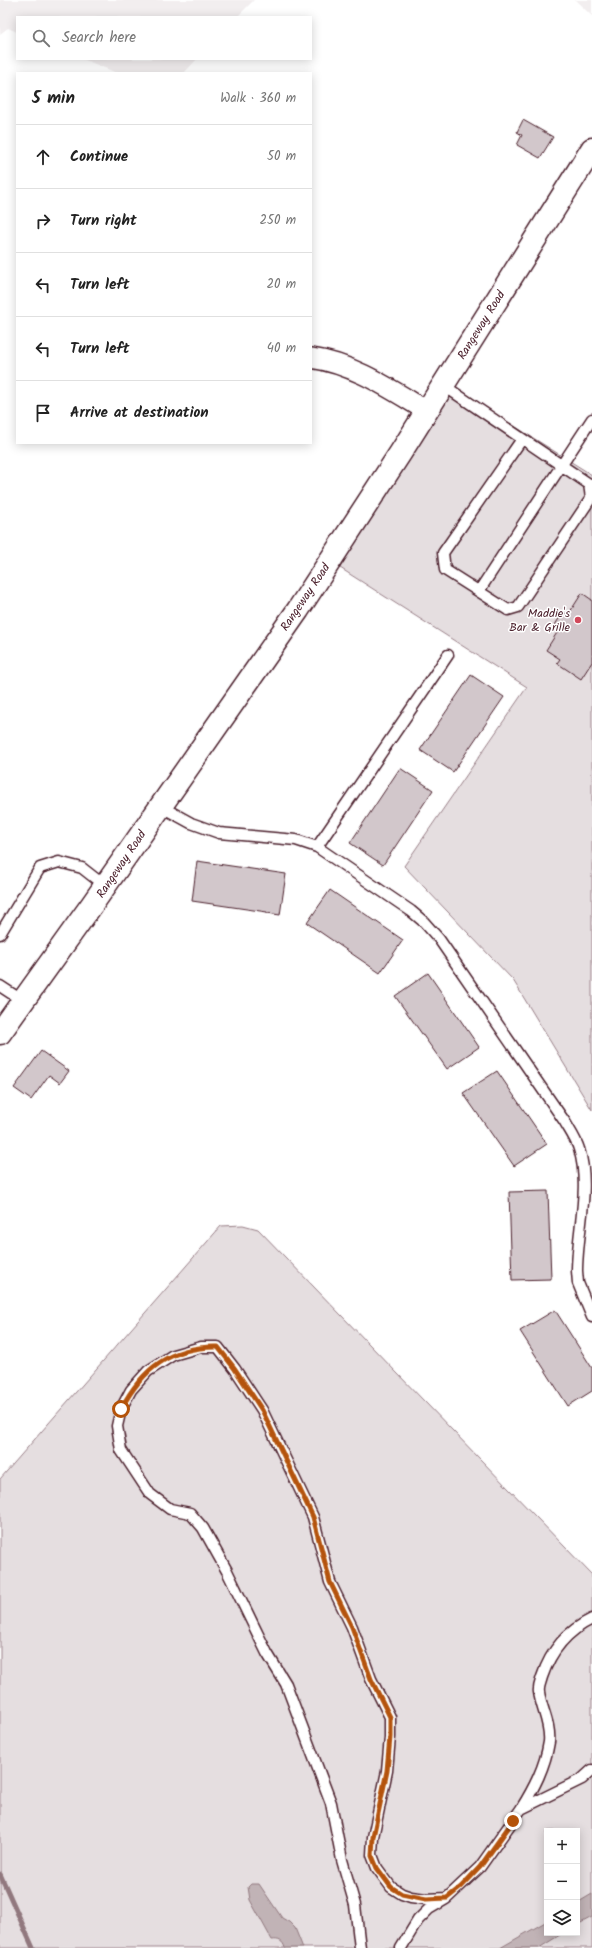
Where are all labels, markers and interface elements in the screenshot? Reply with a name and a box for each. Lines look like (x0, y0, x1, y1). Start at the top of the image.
search box (16, 16, 312, 60)
text: Search here (62, 26, 136, 50)
icon: search (30, 27, 52, 49)
text: 5 min (32, 85, 75, 112)
text: Walk · 360 m (220, 88, 296, 109)
text: Continue (70, 145, 128, 169)
icon: ahead (32, 146, 54, 168)
text: 50 m (267, 146, 296, 167)
text: Turn right (70, 209, 137, 233)
icon: right (32, 210, 54, 232)
text: 250 m (259, 210, 296, 231)
text: Turn left (70, 273, 130, 297)
icon: left (32, 274, 54, 296)
text: 20 m (266, 274, 296, 295)
street label: Rangeway Road (453, 286, 511, 364)
text: Turn left (70, 337, 130, 361)
icon: left (32, 338, 54, 360)
text: 40 m (267, 338, 296, 359)
text: Arrive at destination (70, 401, 209, 425)
icon: arrive (32, 402, 54, 424)
street label: Rangeway Road (276, 559, 336, 635)
place label: Maddie's Bar & Grille (509, 604, 571, 637)
marker: Maddie's Bar & Grille (573, 615, 583, 625)
street label: Rangeway Road (92, 826, 152, 902)
route start (112, 1400, 130, 1418)
route end (504, 1812, 522, 1830)
map controls (544, 1828, 580, 1936)
button: + (544, 1828, 580, 1864)
button: − (544, 1864, 580, 1900)
button: layers (544, 1900, 580, 1936)

